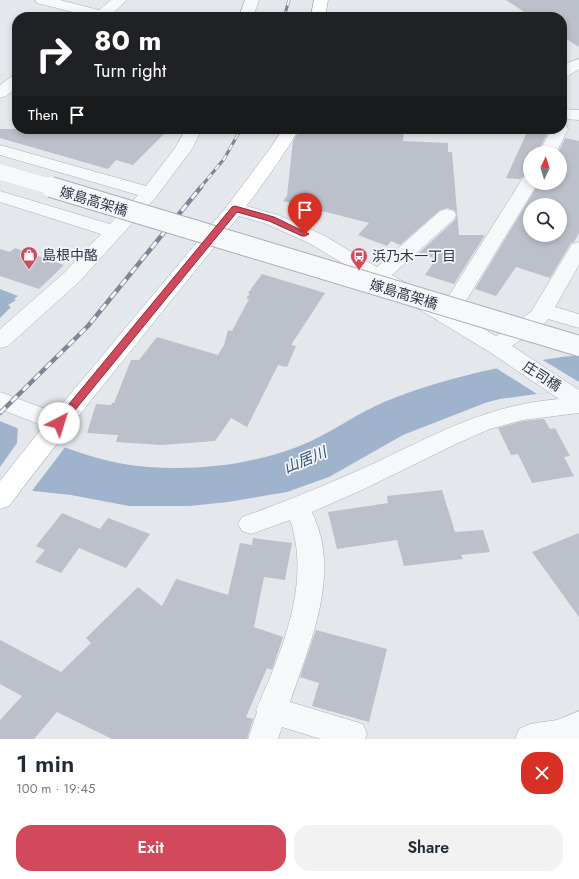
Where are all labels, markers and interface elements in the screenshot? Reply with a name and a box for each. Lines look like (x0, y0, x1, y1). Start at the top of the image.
text: 80 m (94, 20, 161, 61)
icon: right (28, 28, 80, 80)
text: Turn right (94, 58, 166, 84)
text: Then (28, 104, 58, 126)
icon: arrive (66, 104, 88, 126)
north arrow (523, 146, 567, 190)
map controls (523, 146, 567, 242)
street label: 嫁島高架橋 (58, 181, 130, 221)
pin (288, 193, 322, 234)
button: search (523, 198, 567, 242)
icon: arrive (294, 199, 316, 221)
shop icon: 島根中酪 (19, 245, 39, 270)
place label: 島根中酪 (42, 245, 98, 265)
bus stop icon: 浜乃木一丁目 (349, 246, 369, 271)
place label: 浜乃木一丁目 (372, 246, 456, 266)
street label: 嫁島高架橋 (368, 274, 440, 314)
street label: 庄司橋 (519, 356, 565, 396)
position arrow (38, 402, 80, 444)
water label: 山居川 (280, 440, 332, 479)
text: 1 min (16, 746, 74, 781)
button: close (521, 752, 563, 794)
text: 100 m · 19:45 (16, 779, 95, 798)
button: Exit (16, 825, 286, 871)
button: Share (294, 825, 563, 871)

